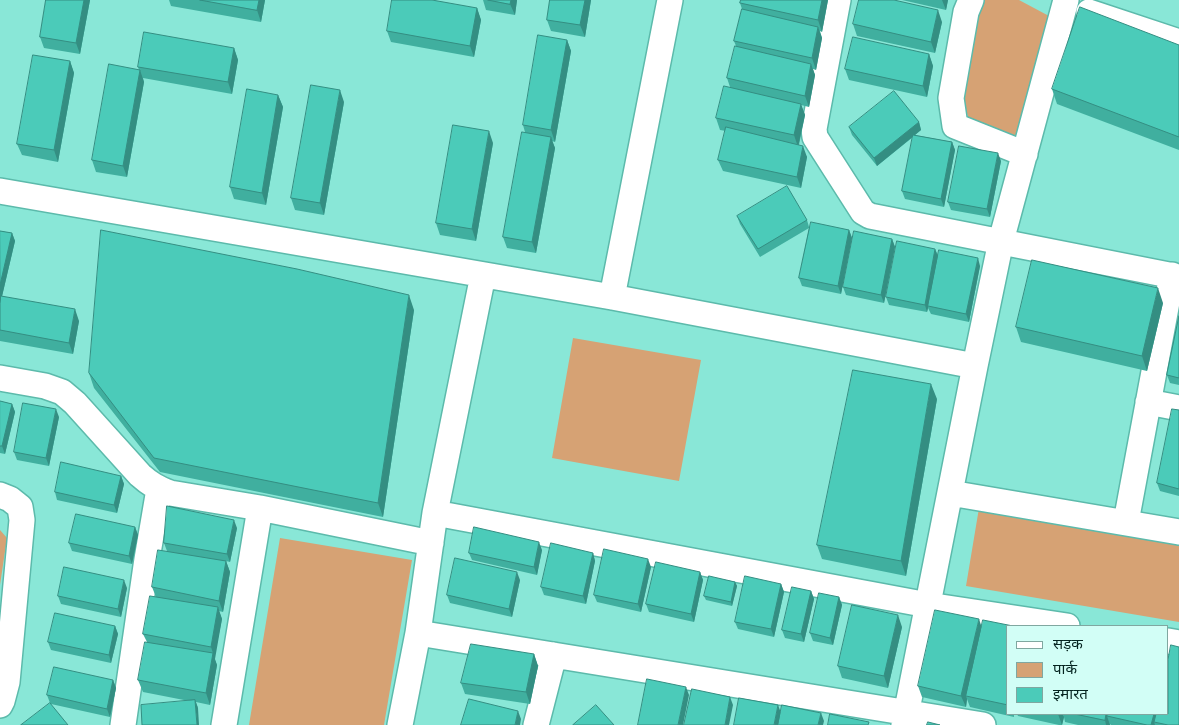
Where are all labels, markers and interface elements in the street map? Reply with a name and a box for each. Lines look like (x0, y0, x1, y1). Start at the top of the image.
legend (1006, 625, 1169, 715)
text: सड़क (1053, 634, 1083, 653)
text: पार्क (1053, 659, 1077, 678)
text: इमारत (1053, 684, 1088, 703)

